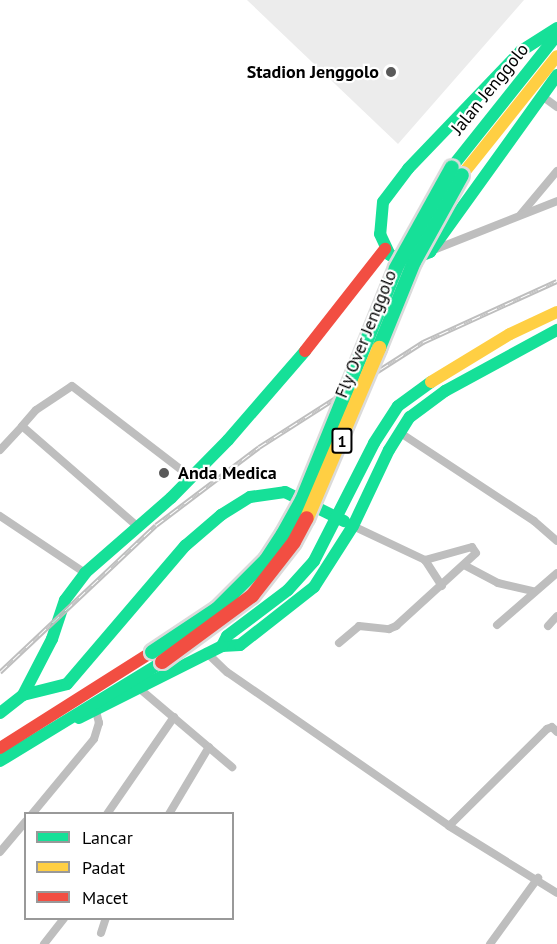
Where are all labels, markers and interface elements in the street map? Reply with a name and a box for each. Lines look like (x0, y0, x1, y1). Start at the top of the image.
street label: Jalan Jenggolo (447, 39, 533, 139)
place label: Stadion Jenggolo (247, 61, 379, 83)
marker: Stadion Jenggolo (384, 65, 398, 79)
street label: Fly Over Jenggolo (330, 267, 402, 401)
road number: 1 (330, 428, 354, 454)
place label: Anda Medica (178, 462, 277, 484)
marker: Anda Medica (155, 464, 173, 482)
legend (24, 812, 234, 920)
text: Lancar (82, 826, 133, 849)
text: Padat (82, 856, 125, 879)
text: Macet (82, 886, 128, 909)

